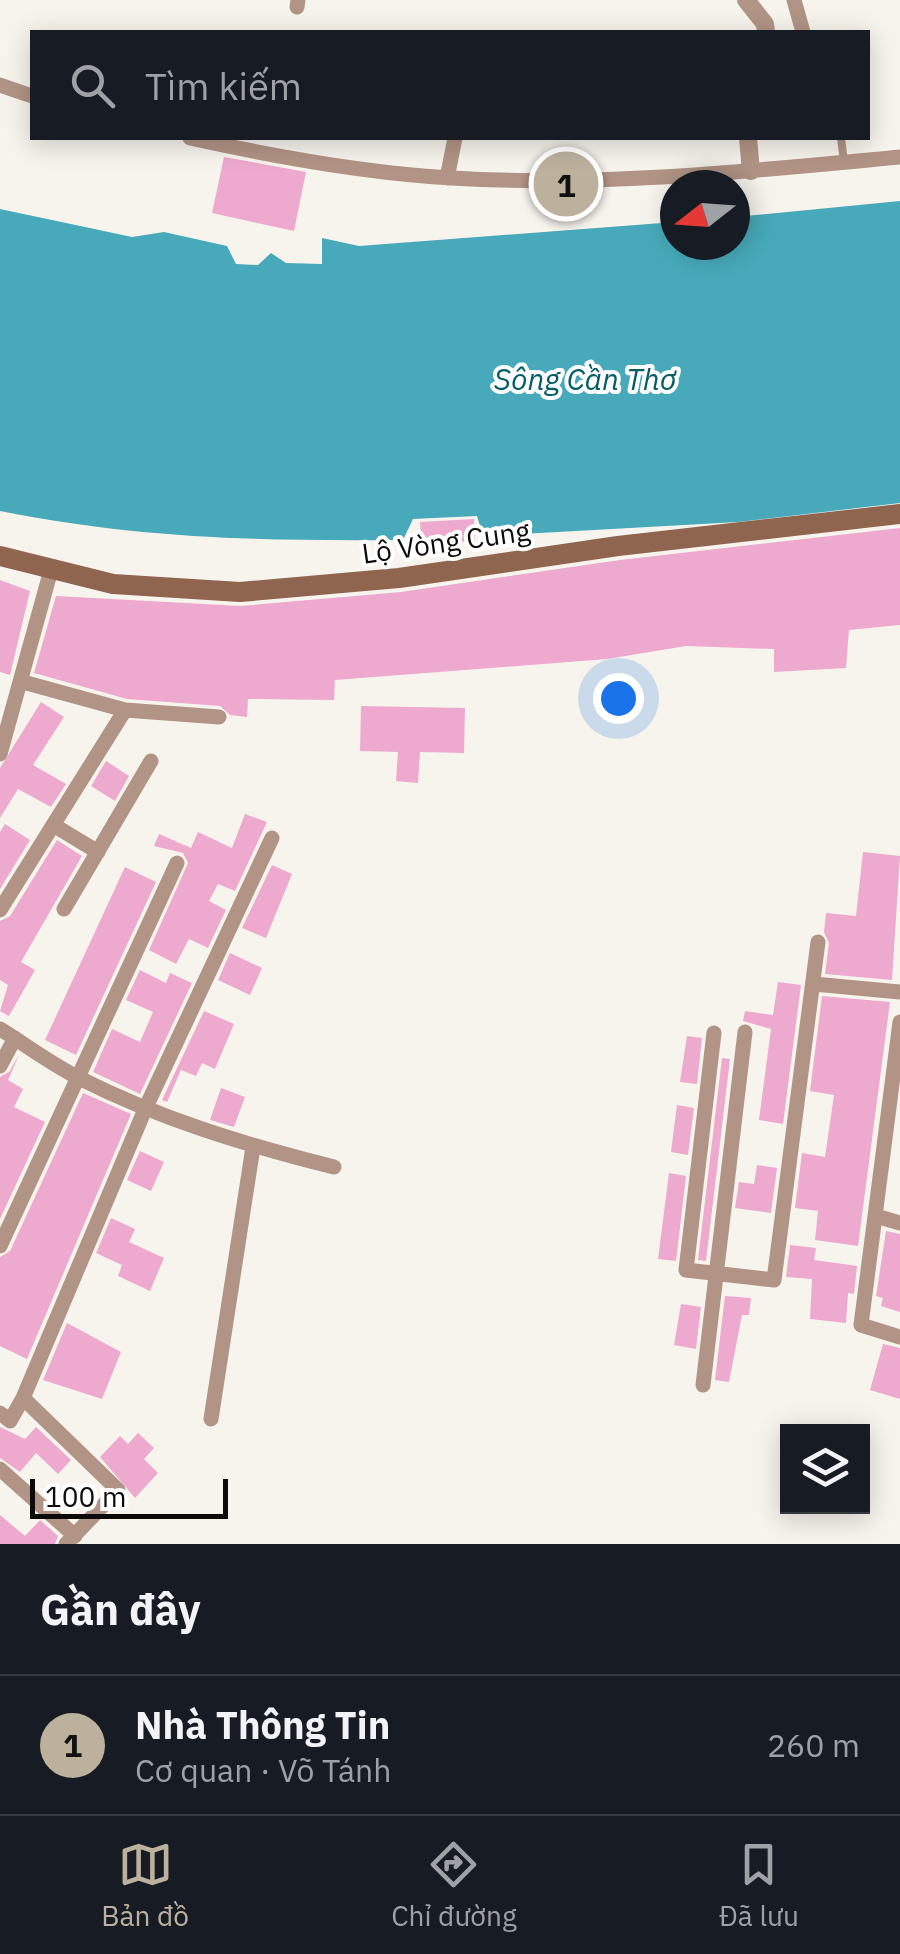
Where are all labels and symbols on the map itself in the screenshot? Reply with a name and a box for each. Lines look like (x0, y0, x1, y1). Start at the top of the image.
pin: 1 (534, 146, 598, 222)
north arrow (660, 170, 750, 260)
water label: Sông Cần Thơ (494, 359, 678, 398)
street label: Lộ Vòng Cung (360, 511, 532, 572)
your location (593, 673, 644, 724)
scale bar (30, 1474, 228, 1518)

